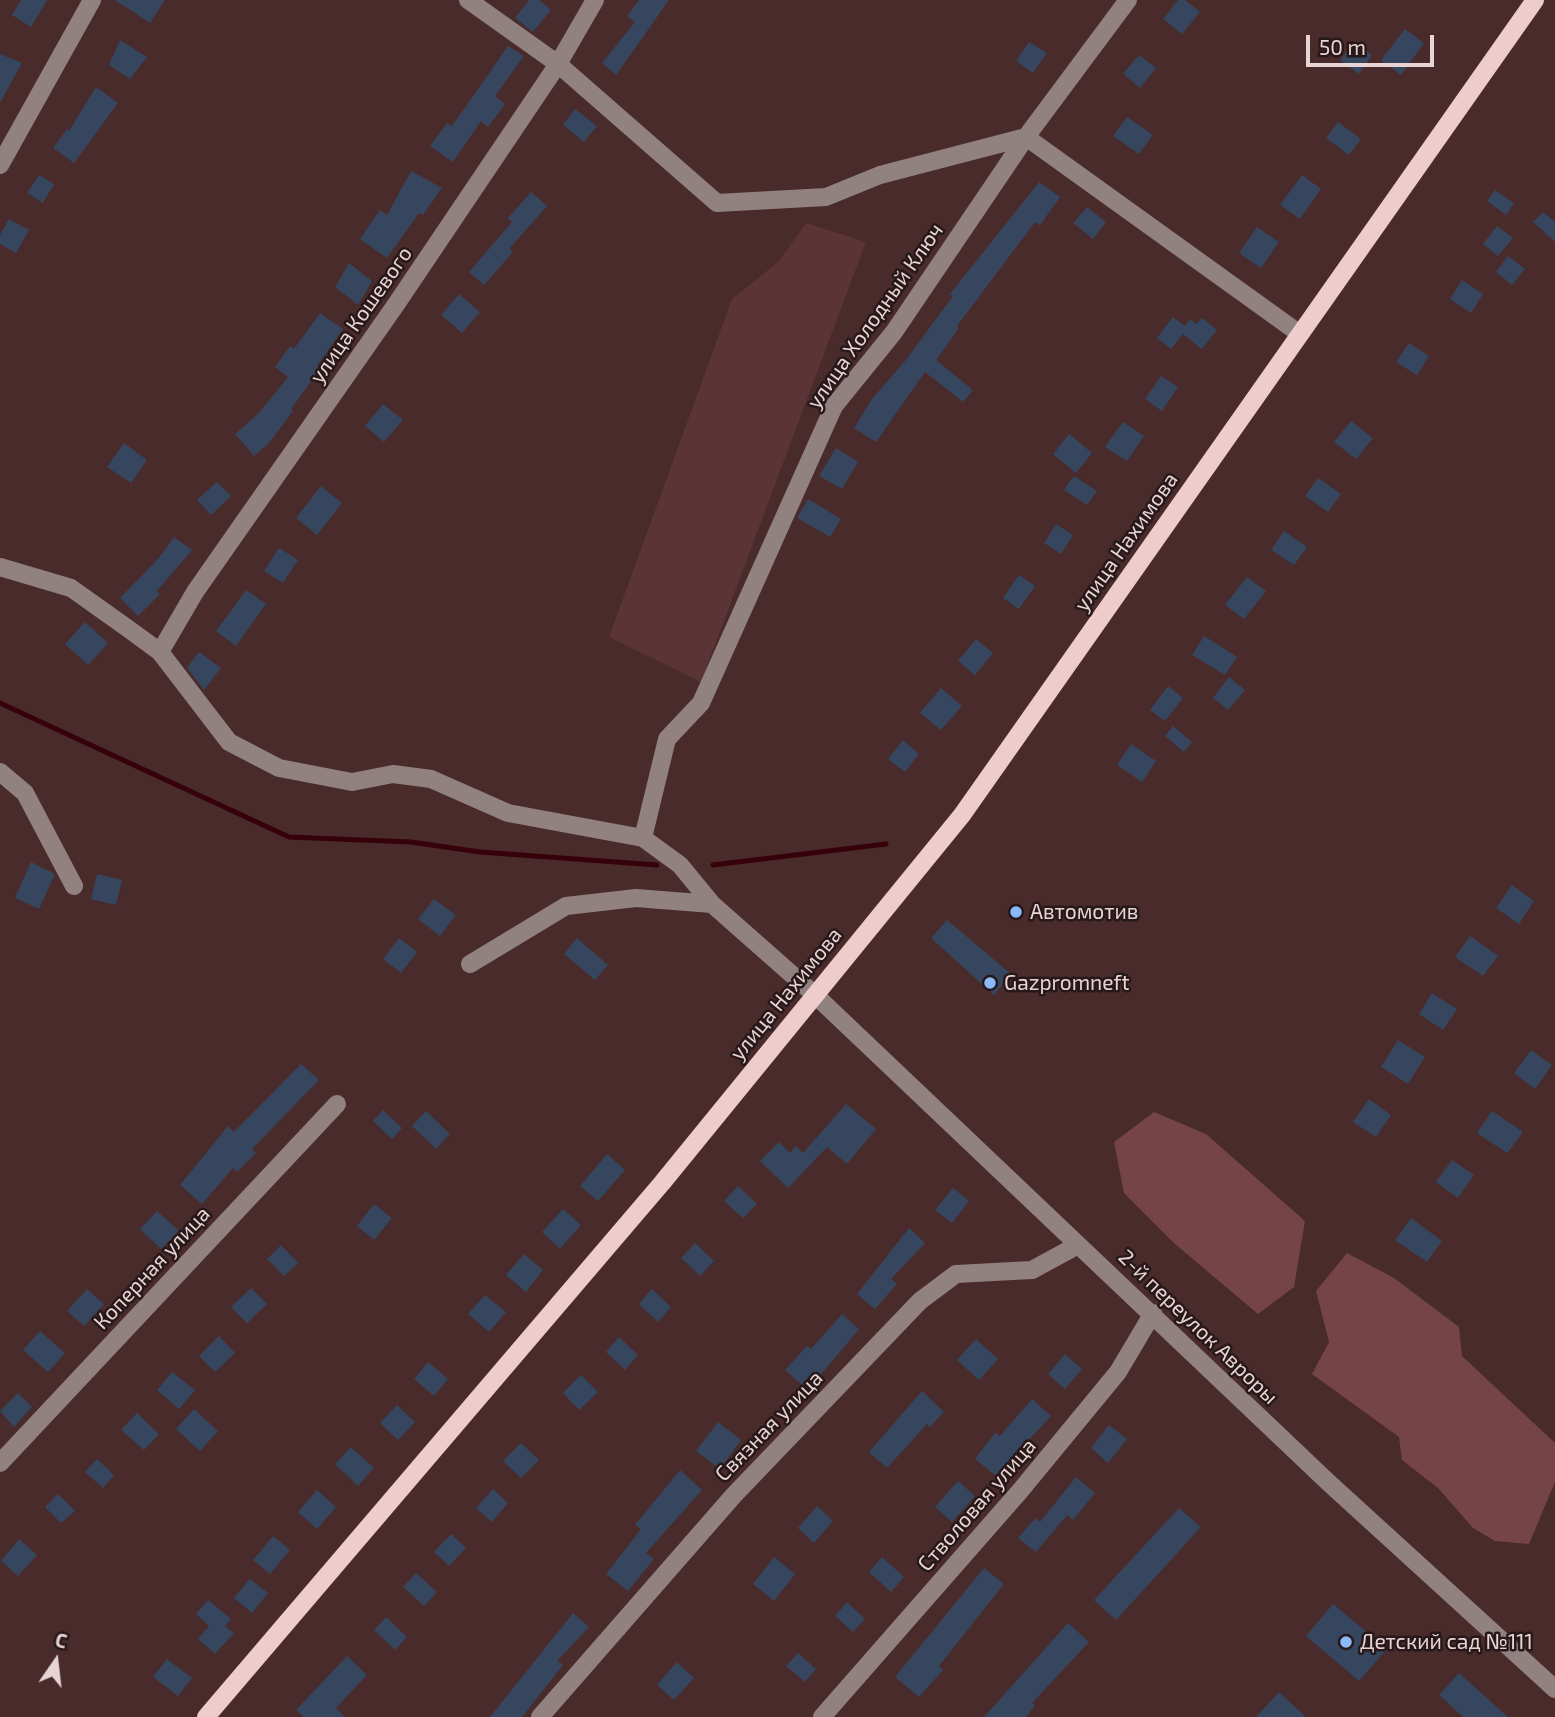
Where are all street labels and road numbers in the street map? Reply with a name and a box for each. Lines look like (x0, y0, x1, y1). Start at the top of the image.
street label: улица Холодный Ключ (801, 219, 949, 413)
street label: улица Кошевого (304, 242, 418, 388)
street label: улица Нахимова (1069, 468, 1183, 616)
street label: улица Нахимова (725, 923, 847, 1065)
street label: Коперная улица (89, 1201, 215, 1335)
street label: 2-й переулок Авроры (1113, 1244, 1283, 1410)
street label: Связная улица (710, 1365, 828, 1487)
street label: Стволовая улица (913, 1434, 1041, 1576)

